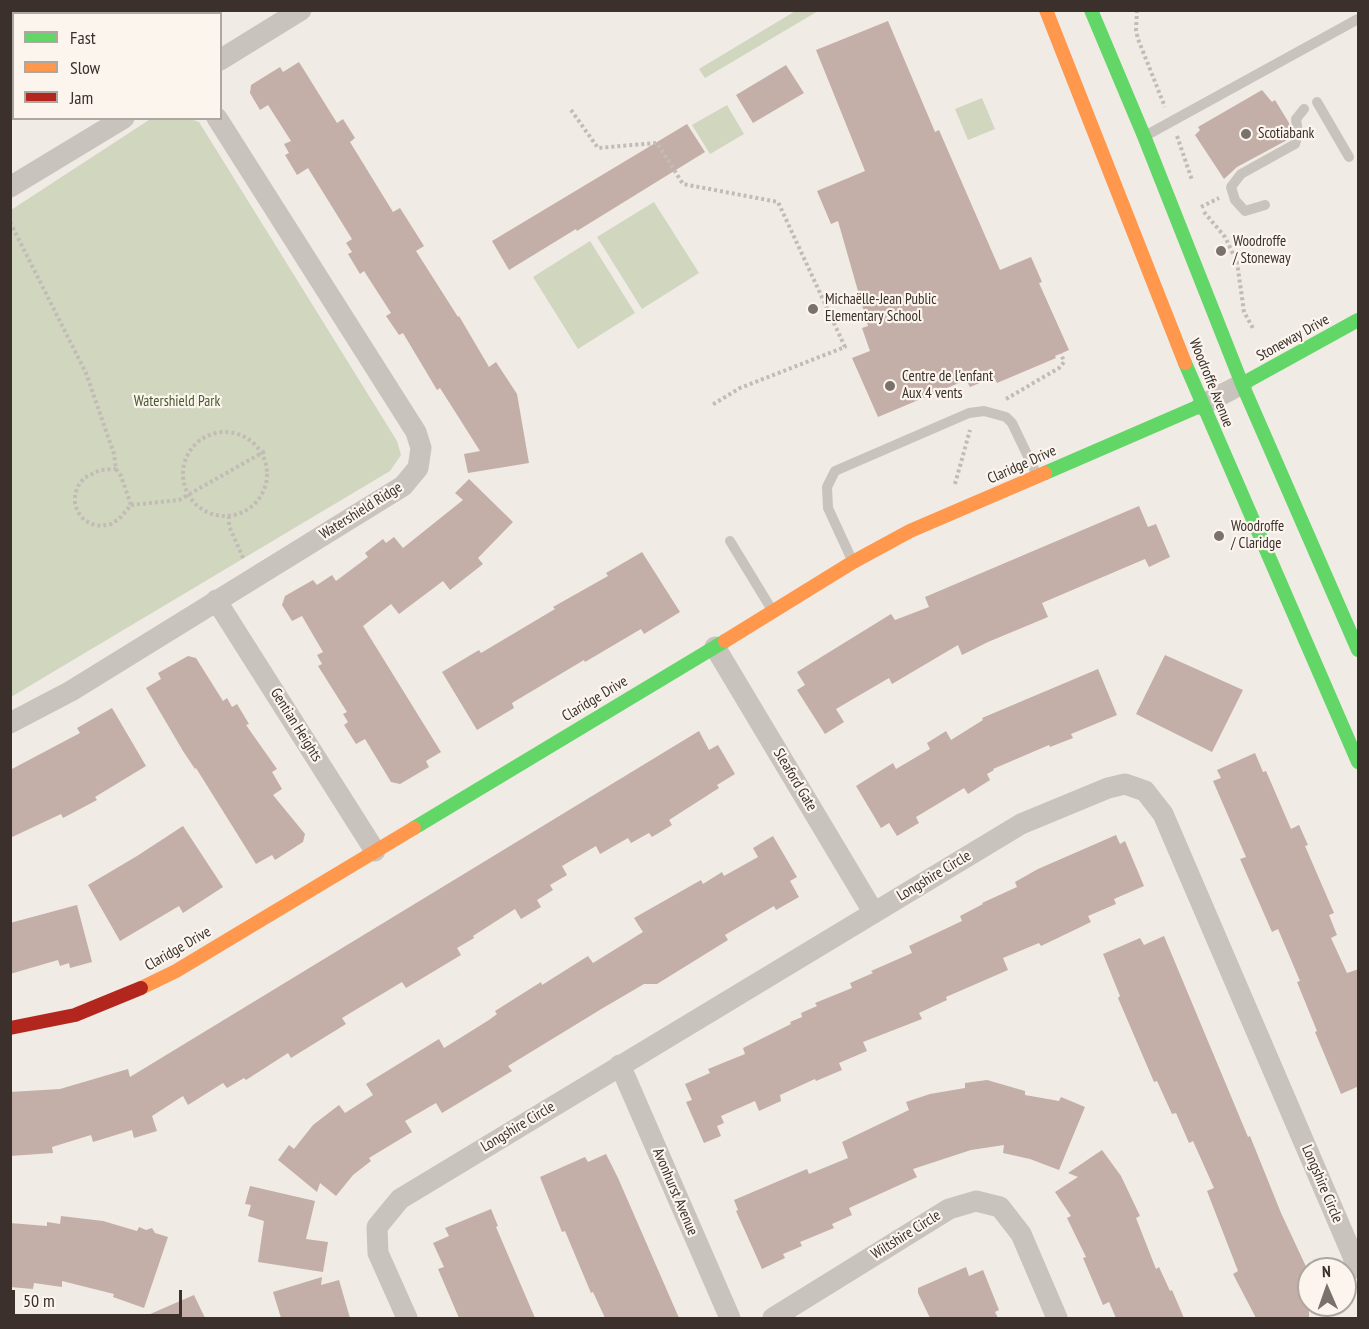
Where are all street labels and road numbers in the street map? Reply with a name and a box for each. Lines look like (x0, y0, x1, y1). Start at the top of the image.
street label: Stoneway Drive (1253, 311, 1333, 365)
street label: Woodroffe Avenue (1185, 336, 1237, 430)
street label: Claridge Drive (985, 442, 1059, 488)
street label: Watershield Ridge (316, 479, 406, 543)
street label: Claridge Drive (559, 672, 631, 726)
street label: Gentian Heights (266, 685, 326, 765)
street label: Sleaford Gate (769, 745, 821, 815)
street label: Longshire Circle (894, 847, 974, 905)
street label: Claridge Drive (142, 923, 214, 975)
street label: Longshire Circle (478, 1098, 558, 1156)
street label: Longshire Circle (1298, 1142, 1346, 1226)
street label: Avonhurst Avenue (649, 1146, 701, 1238)
street label: Wiltshire Circle (868, 1207, 944, 1263)

